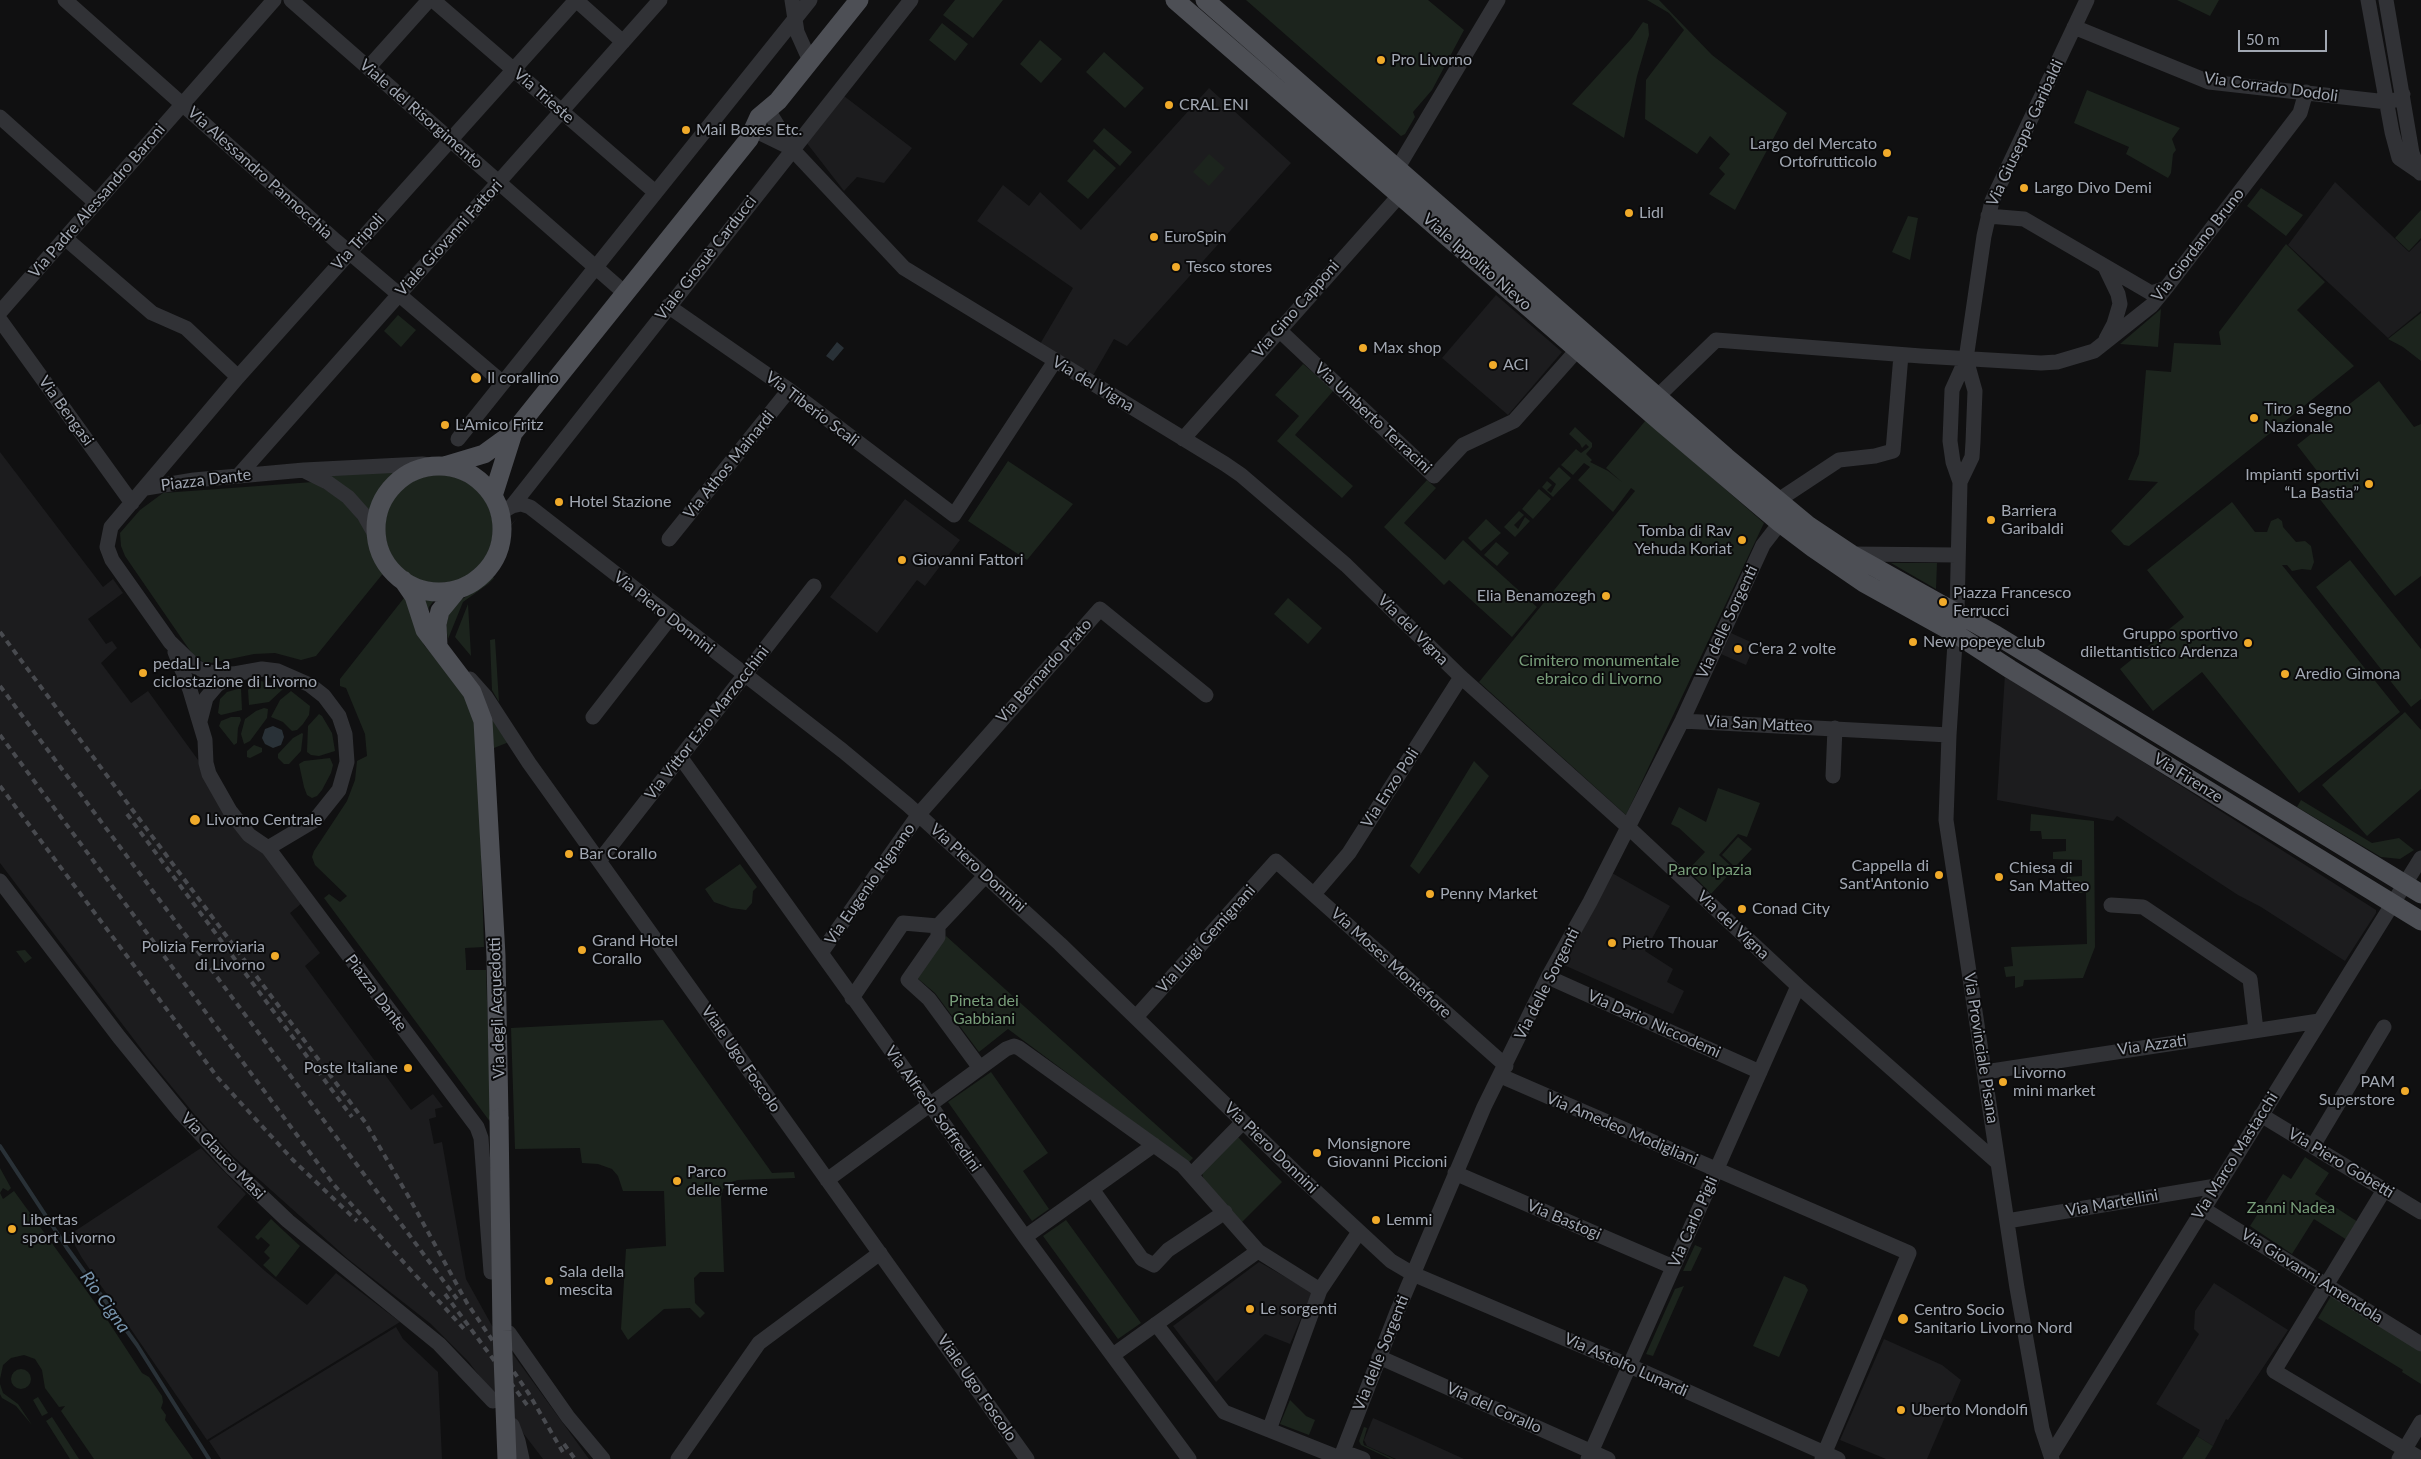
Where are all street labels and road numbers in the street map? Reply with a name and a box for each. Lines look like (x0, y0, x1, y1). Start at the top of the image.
street label: Viale del Risorgimento (355, 55, 487, 173)
street label: Via Giuseppe Garibaldi (1983, 57, 2067, 209)
street label: Via Trieste (510, 65, 578, 127)
street label: Via Corrado Dodoli (2203, 68, 2339, 106)
street label: Via Alessandro Pannocchia (184, 103, 336, 243)
street label: Via Padre Alessandro Baroni (25, 120, 169, 282)
street label: Viale Giovanni Fattori (392, 176, 506, 300)
street label: Via Giordano Bruno (2148, 184, 2248, 306)
street label: Viale Giosuè Carducci (651, 192, 761, 324)
street label: Viale Ippolito Nievo (1419, 209, 1535, 315)
street label: Via Tripoli (328, 210, 388, 274)
street label: Via Gino Capponi (1249, 256, 1343, 362)
street label: Via del Vigna (1049, 352, 1137, 416)
street label: Via Umberto Terracini (1310, 359, 1436, 477)
street label: Via Tiberio Scali (761, 368, 863, 450)
street label: Via Bengasi (34, 372, 98, 450)
street label: Via Athos Mainardi (680, 407, 778, 523)
street label: Piazza Dante (160, 465, 252, 495)
street label: Via delle Sorgenti (1692, 562, 1762, 682)
street label: Via Piero Donnini (610, 568, 718, 658)
street label: Via del Vigna (1374, 591, 1452, 669)
street label: Via Bernardo Prato (992, 615, 1096, 727)
street label: Via Vittor Ezio Marzocchini (641, 642, 773, 804)
street label: Via San Matteo (1705, 712, 1813, 736)
street label: Via Enzo Poli (1357, 745, 1423, 831)
street label: Via Firenze (2150, 749, 2226, 807)
street label: Via Eugenio Rignano (821, 819, 919, 949)
street label: Via Piero Donnini (926, 820, 1030, 916)
street label: Via Luigi Gemignani (1153, 881, 1259, 997)
street label: Via del Vigna (1693, 887, 1773, 963)
street label: Via Moses Montefiore (1327, 904, 1455, 1022)
street label: Via delle Sorgenti (1511, 925, 1583, 1043)
street label: Via degli Acquedotti (485, 937, 509, 1079)
street label: Piazza Dante (341, 951, 411, 1035)
street label: Via Provinciale Pisana (1960, 971, 2002, 1125)
street label: Via Dario Niccodemi (1584, 986, 1724, 1062)
street label: Viale Ugo Foscolo (697, 1002, 785, 1116)
street label: Via Azzati (2116, 1031, 2188, 1059)
street label: Via Alfredo Soffredini (881, 1042, 985, 1176)
street label: Via Amedeo Modigliani (1543, 1088, 1701, 1170)
street label: Via Marco Mastacchi (2188, 1089, 2282, 1223)
street label: Via Piero Donnini (1220, 1098, 1322, 1198)
street label: Via Glauco Masi (177, 1109, 269, 1203)
street label: Via Piero Gobetti (2285, 1124, 2397, 1202)
street label: Via Carlo Pigli (1664, 1174, 1722, 1270)
street label: Via Martellini (2064, 1185, 2160, 1221)
street label: Via Bastogi (1524, 1196, 1604, 1244)
street label: Via Giovanni Amendola (2237, 1224, 2387, 1328)
street label: Via delle Sorgenti (1349, 1292, 1413, 1414)
street label: Via Astolfo Lunardi (1561, 1329, 1691, 1401)
street label: Viale Ugo Foscolo (933, 1331, 1021, 1445)
street label: Via del Corallo (1444, 1379, 1544, 1437)

